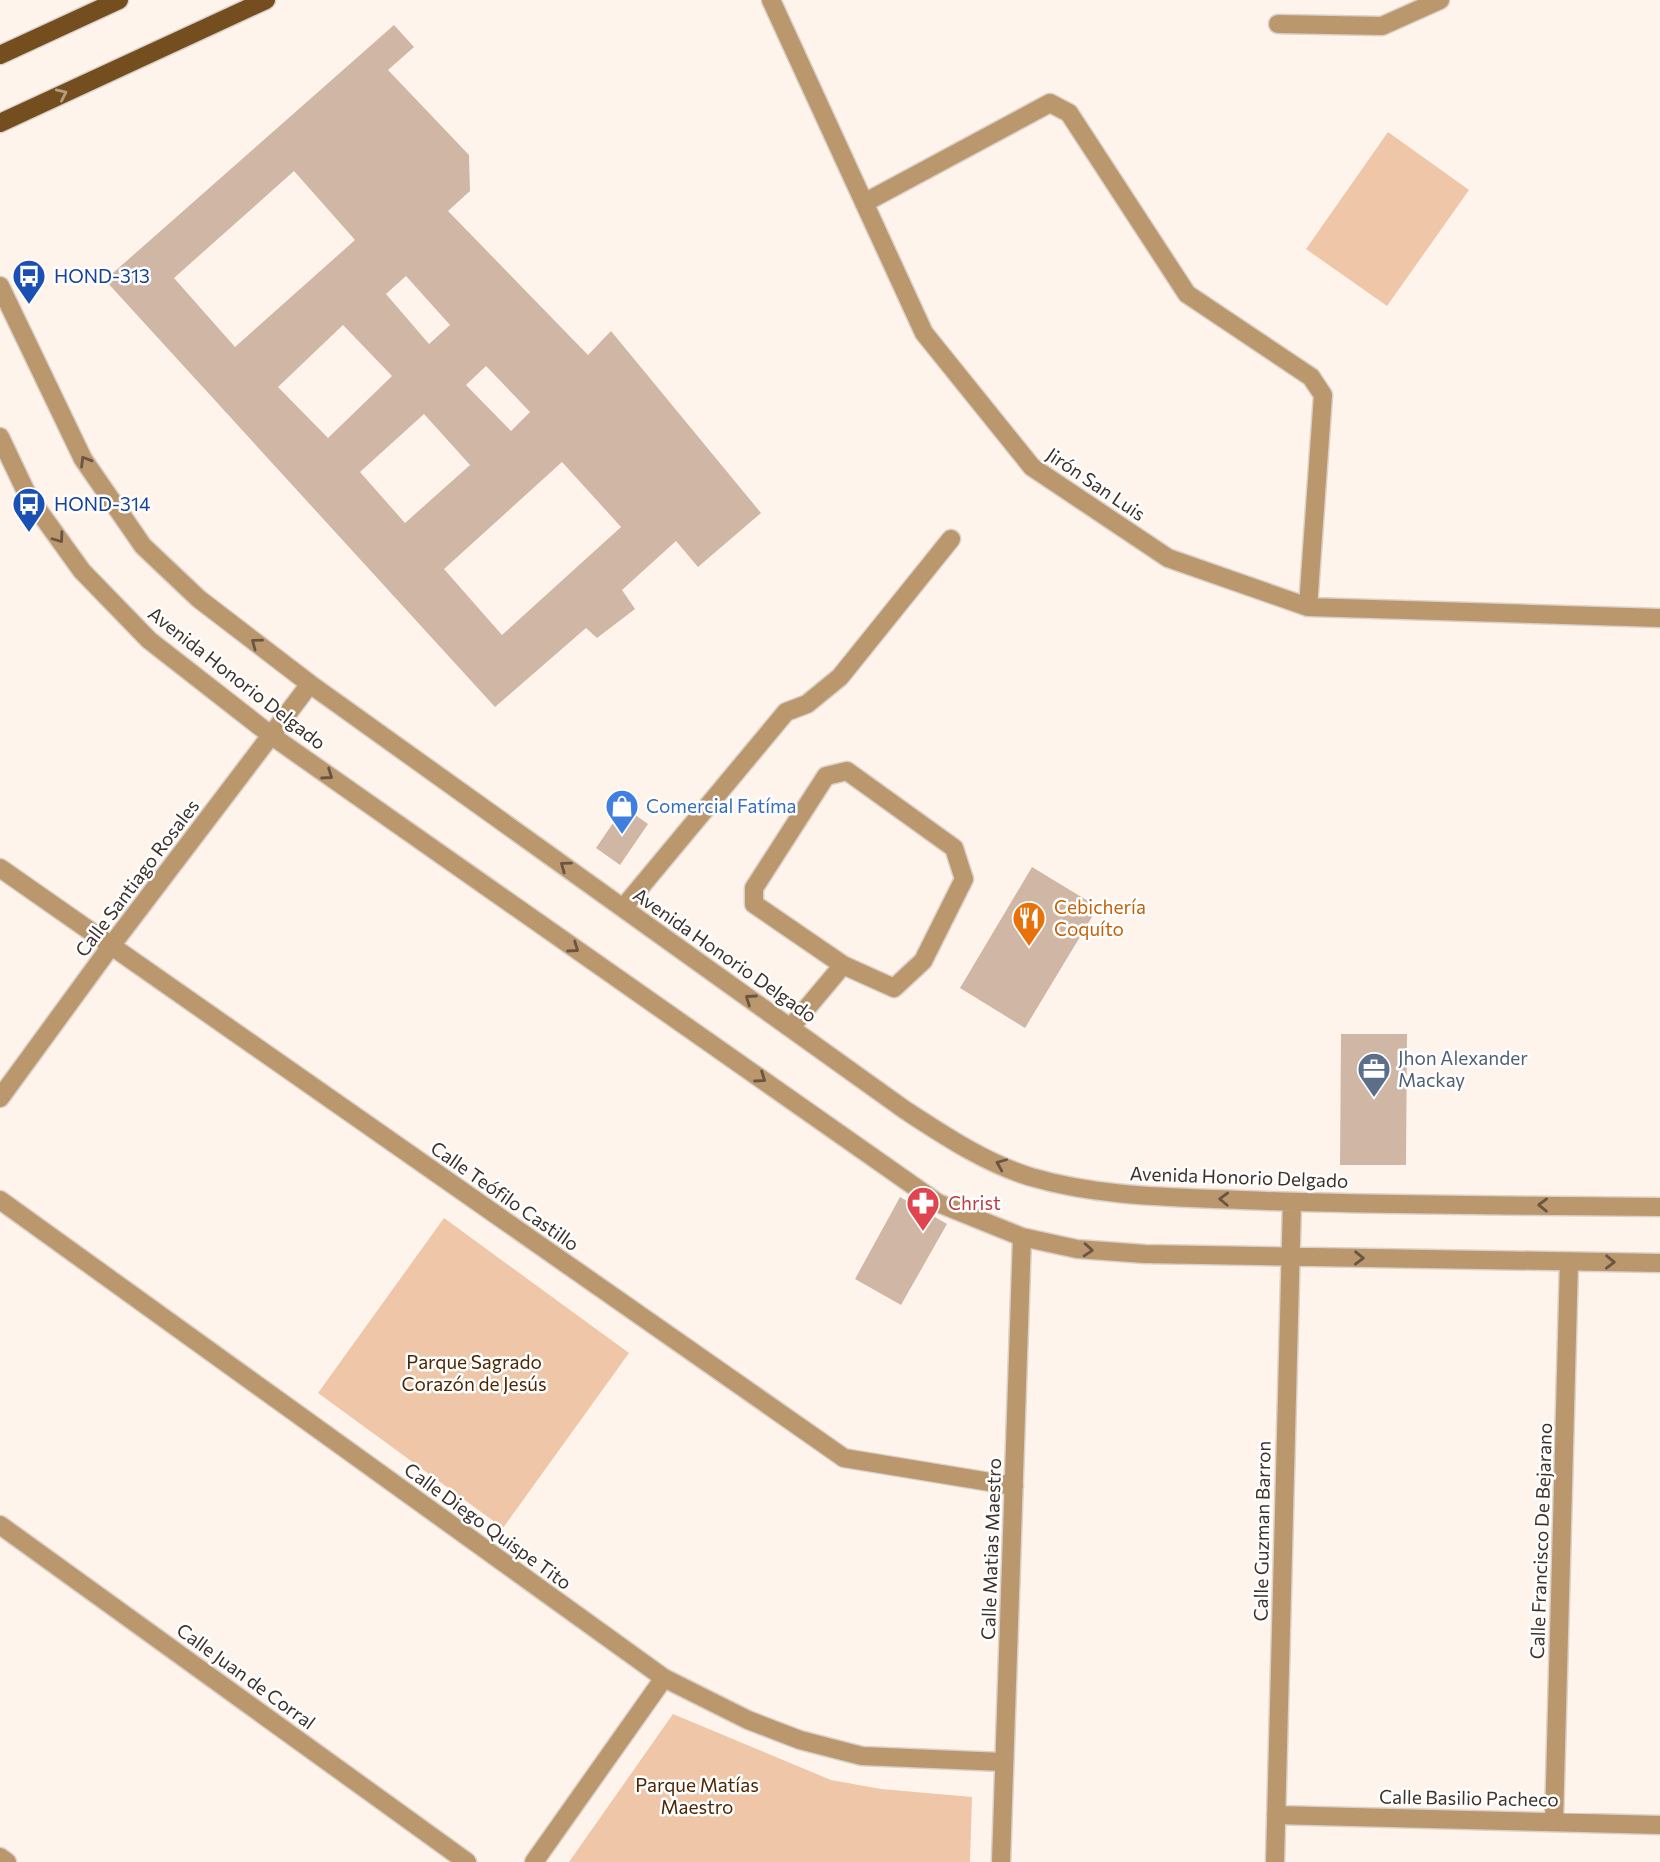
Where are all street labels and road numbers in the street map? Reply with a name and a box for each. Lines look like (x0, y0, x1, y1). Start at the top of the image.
street label: Jirón San Luis (1043, 442, 1150, 525)
street label: Avenida Honorio Delgado (144, 601, 331, 754)
street label: Calle Santiago Rosales (70, 794, 203, 961)
street label: Avenida Honorio Delgado (629, 882, 821, 1027)
street label: Calle Teófilo Castillo (427, 1136, 584, 1255)
street label: Avenida Honorio Delgado (1129, 1161, 1349, 1192)
street label: Calle Francisco De Bejarano (1525, 1422, 1556, 1660)
street label: Calle Guzman Barron (1248, 1441, 1275, 1621)
street label: Calle Diego Quispe Tito (400, 1457, 576, 1594)
street label: Calle Matias Maestro (976, 1458, 1005, 1640)
street label: Calle Juan de Corral (173, 1618, 320, 1734)
street label: Calle Basilio Pacheco (1379, 1784, 1559, 1811)

